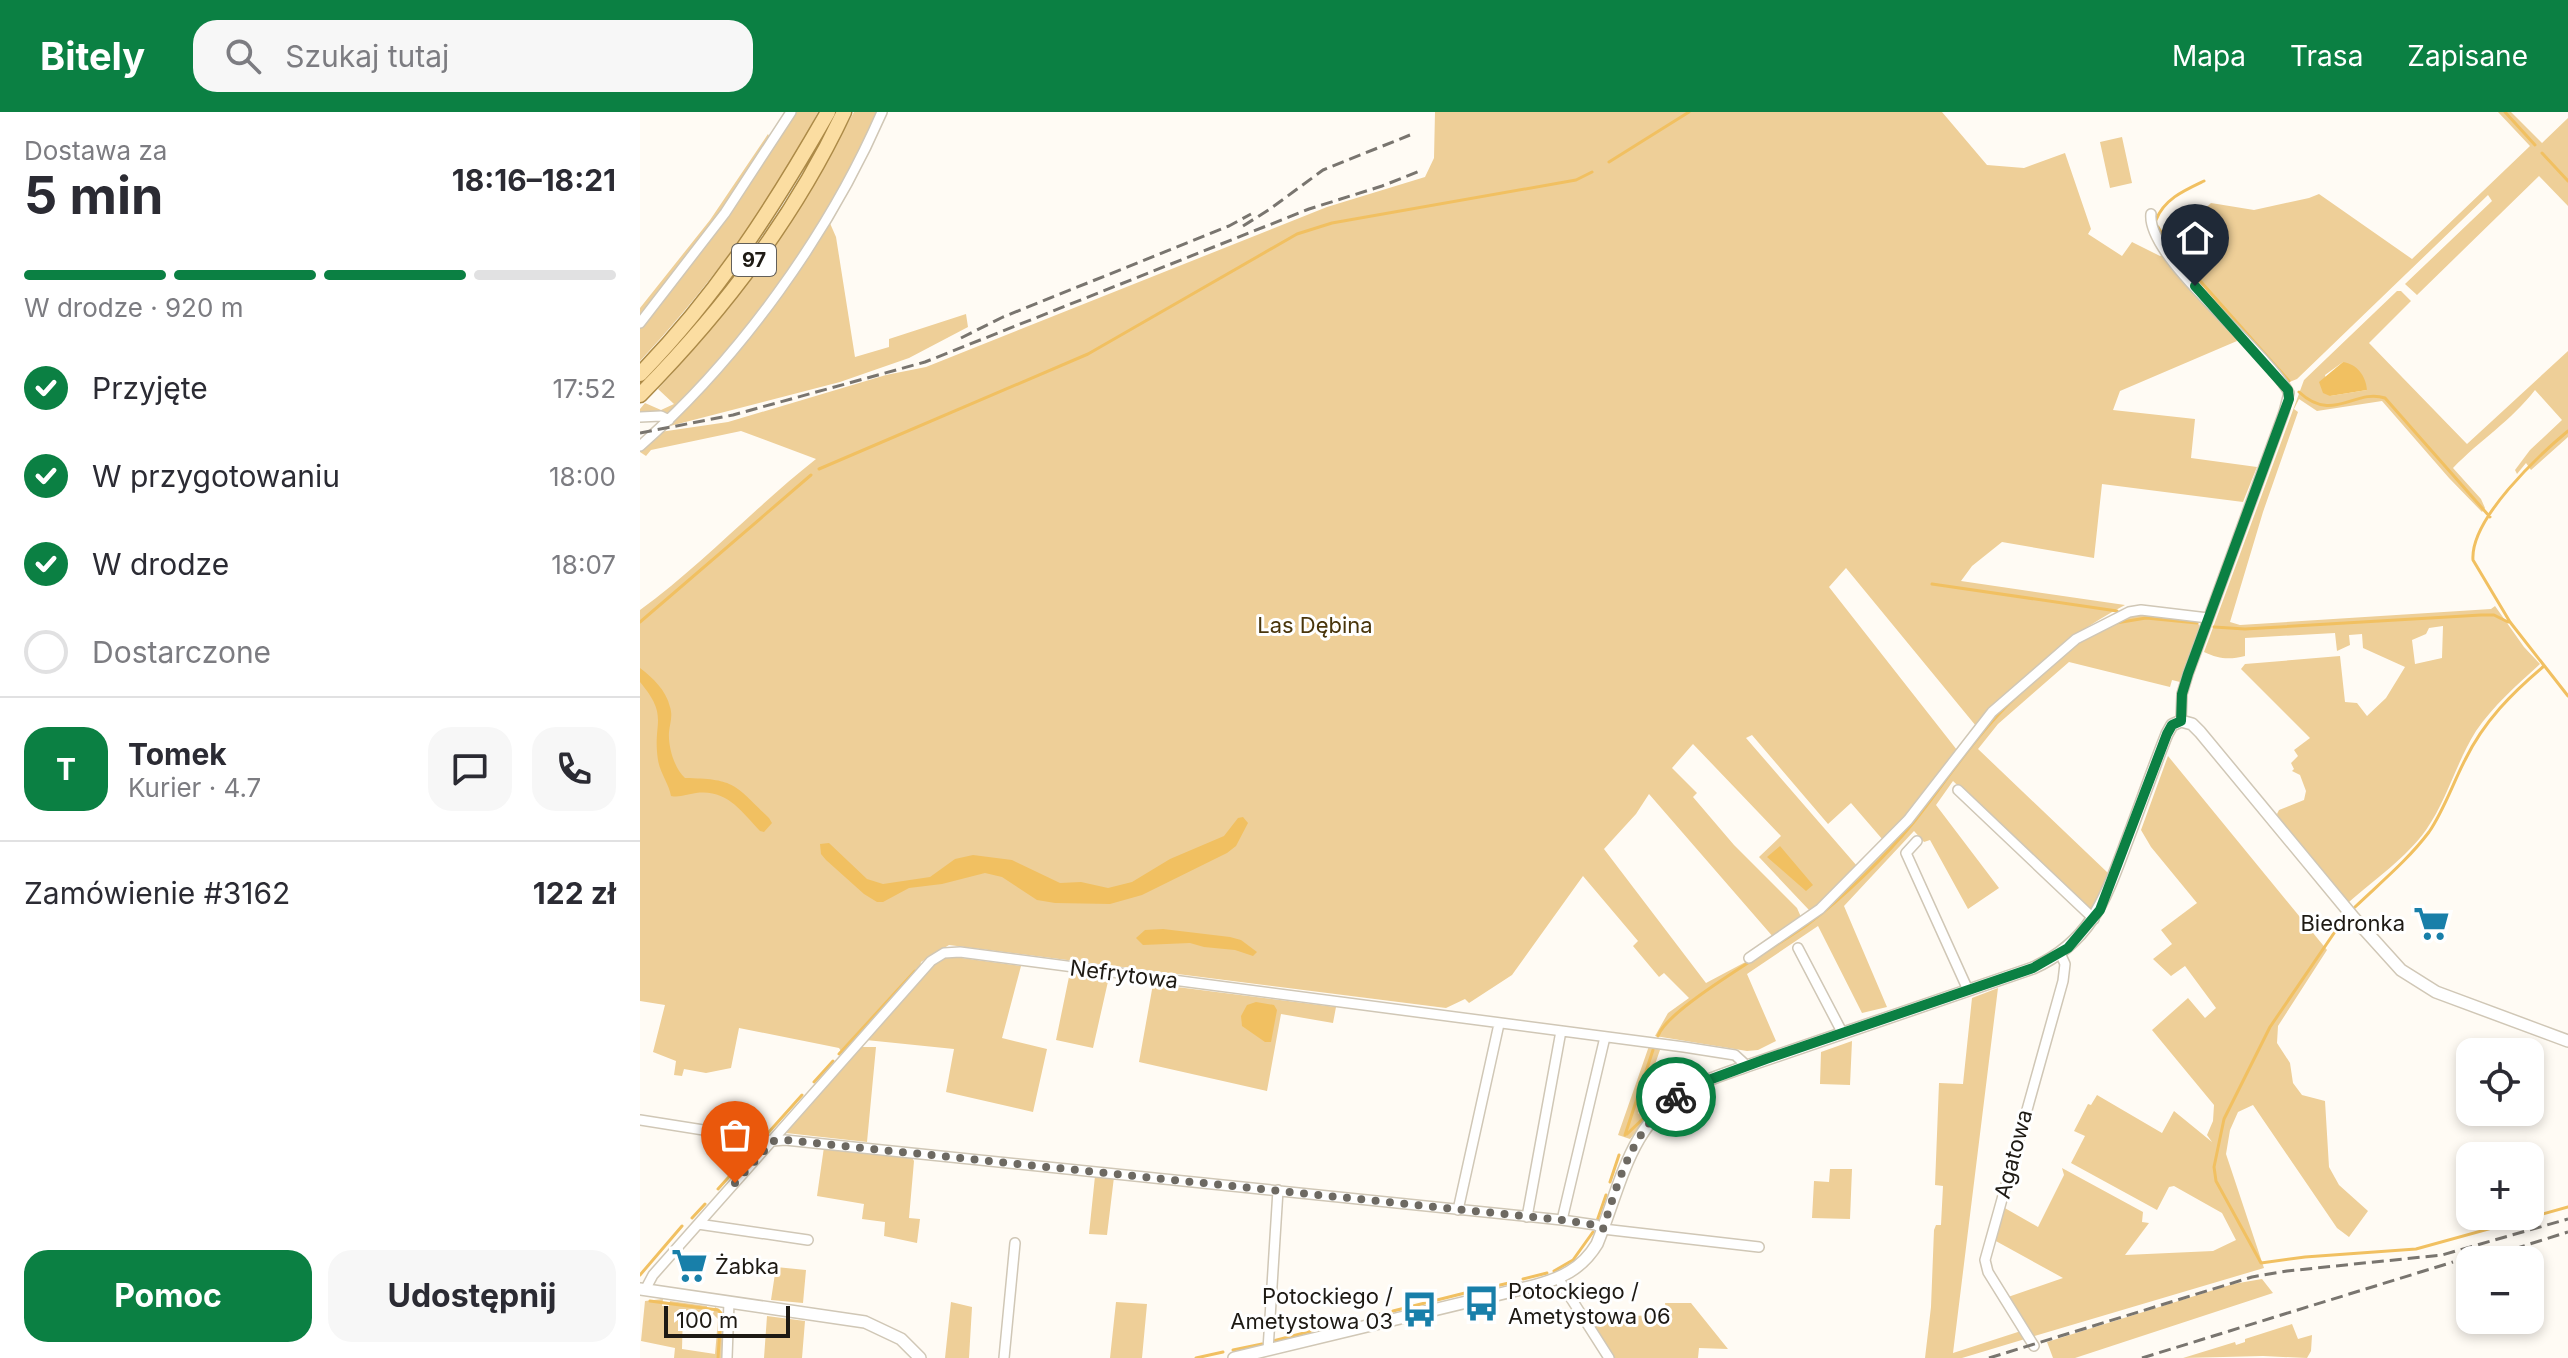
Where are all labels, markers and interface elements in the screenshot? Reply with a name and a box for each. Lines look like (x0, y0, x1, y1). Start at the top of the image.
search box (193, 20, 753, 92)
text: Bitely (40, 33, 145, 79)
icon: search (221, 34, 265, 78)
text: Szukaj tutaj (285, 38, 449, 74)
text: Mapa (2172, 39, 2246, 73)
text: Trasa (2290, 39, 2363, 73)
text: Zapisane (2407, 39, 2528, 73)
text: Dostawa za (24, 135, 167, 166)
text: 18:16–18:21 (452, 162, 616, 198)
text: 5 min (24, 164, 163, 227)
pin (2161, 204, 2229, 286)
icon: home (2173, 216, 2217, 260)
road number: 97 (732, 244, 776, 276)
text: W drodze · 920 m (24, 292, 243, 323)
icon: check (24, 366, 68, 410)
text: Przyjęte (92, 370, 208, 406)
text: 17:52 (552, 373, 616, 404)
icon: check (24, 454, 68, 498)
text: W przygotowaniu (92, 458, 340, 494)
text: 18:00 (549, 461, 616, 492)
icon: check (24, 542, 68, 586)
text: W drodze (92, 546, 229, 582)
text: 18:07 (551, 549, 616, 580)
park label: Las Dębina (1257, 612, 1373, 638)
text: Dostarczone (92, 634, 271, 670)
button: chat (428, 727, 512, 811)
button: phone (532, 727, 616, 811)
text: Tomek (128, 736, 227, 772)
text: T (56, 751, 76, 787)
text: Kurier · 4.7 (128, 772, 261, 803)
text: Zamówienie #3162 (24, 875, 290, 911)
text: 122 zł (533, 875, 616, 911)
supermarket icon: Biedronka (2412, 904, 2450, 942)
place label: Biedronka (2300, 910, 2405, 936)
street label: Nefrytowa (1068, 954, 1180, 994)
map controls (2456, 1038, 2544, 1334)
button: locate (2456, 1038, 2544, 1126)
courier (1636, 1057, 1716, 1137)
icon: bike (1654, 1075, 1698, 1119)
pin (701, 1101, 769, 1183)
street label: Agatowa (1989, 1107, 2037, 1201)
icon: bag (713, 1113, 757, 1157)
button: + (2456, 1142, 2544, 1230)
button: − (2456, 1246, 2544, 1334)
supermarket icon: Żabka (670, 1247, 708, 1285)
button: Pomoc (24, 1250, 312, 1342)
button: Udostępnij (328, 1250, 616, 1342)
place label: Żabka (715, 1253, 779, 1279)
place label: Potockiego / Ametystowa 06 (1508, 1278, 1671, 1329)
place label: Potockiego / Ametystowa 03 (1230, 1283, 1393, 1334)
bus stop icon: Potockiego / Ametystowa 06 (1463, 1285, 1501, 1323)
bus stop icon: Potockiego / Ametystowa 03 (1400, 1290, 1438, 1328)
scale bar (664, 1302, 790, 1338)
text: 100 m (676, 1307, 738, 1333)

